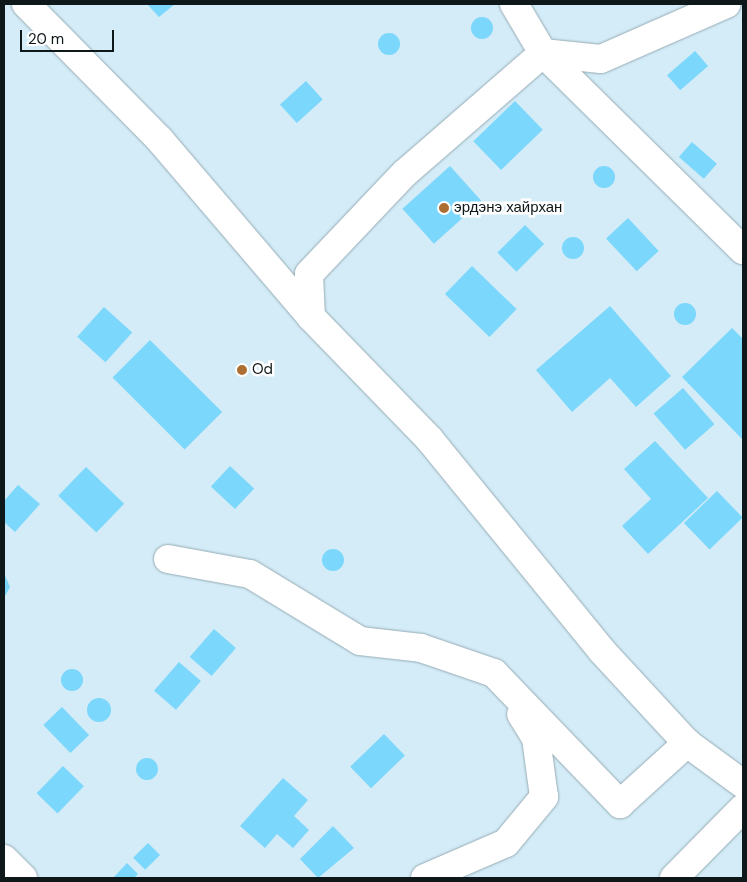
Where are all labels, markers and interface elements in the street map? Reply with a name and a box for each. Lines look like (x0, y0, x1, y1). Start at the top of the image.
scale bar (22, 20, 116, 52)
text: 20 m (28, 29, 64, 49)
place label: эрдэнэ хайрхан (454, 199, 562, 217)
marker: эрдэнэ хайрхан (438, 202, 450, 214)
place label: Od (252, 361, 273, 379)
marker: Od (236, 364, 248, 376)

